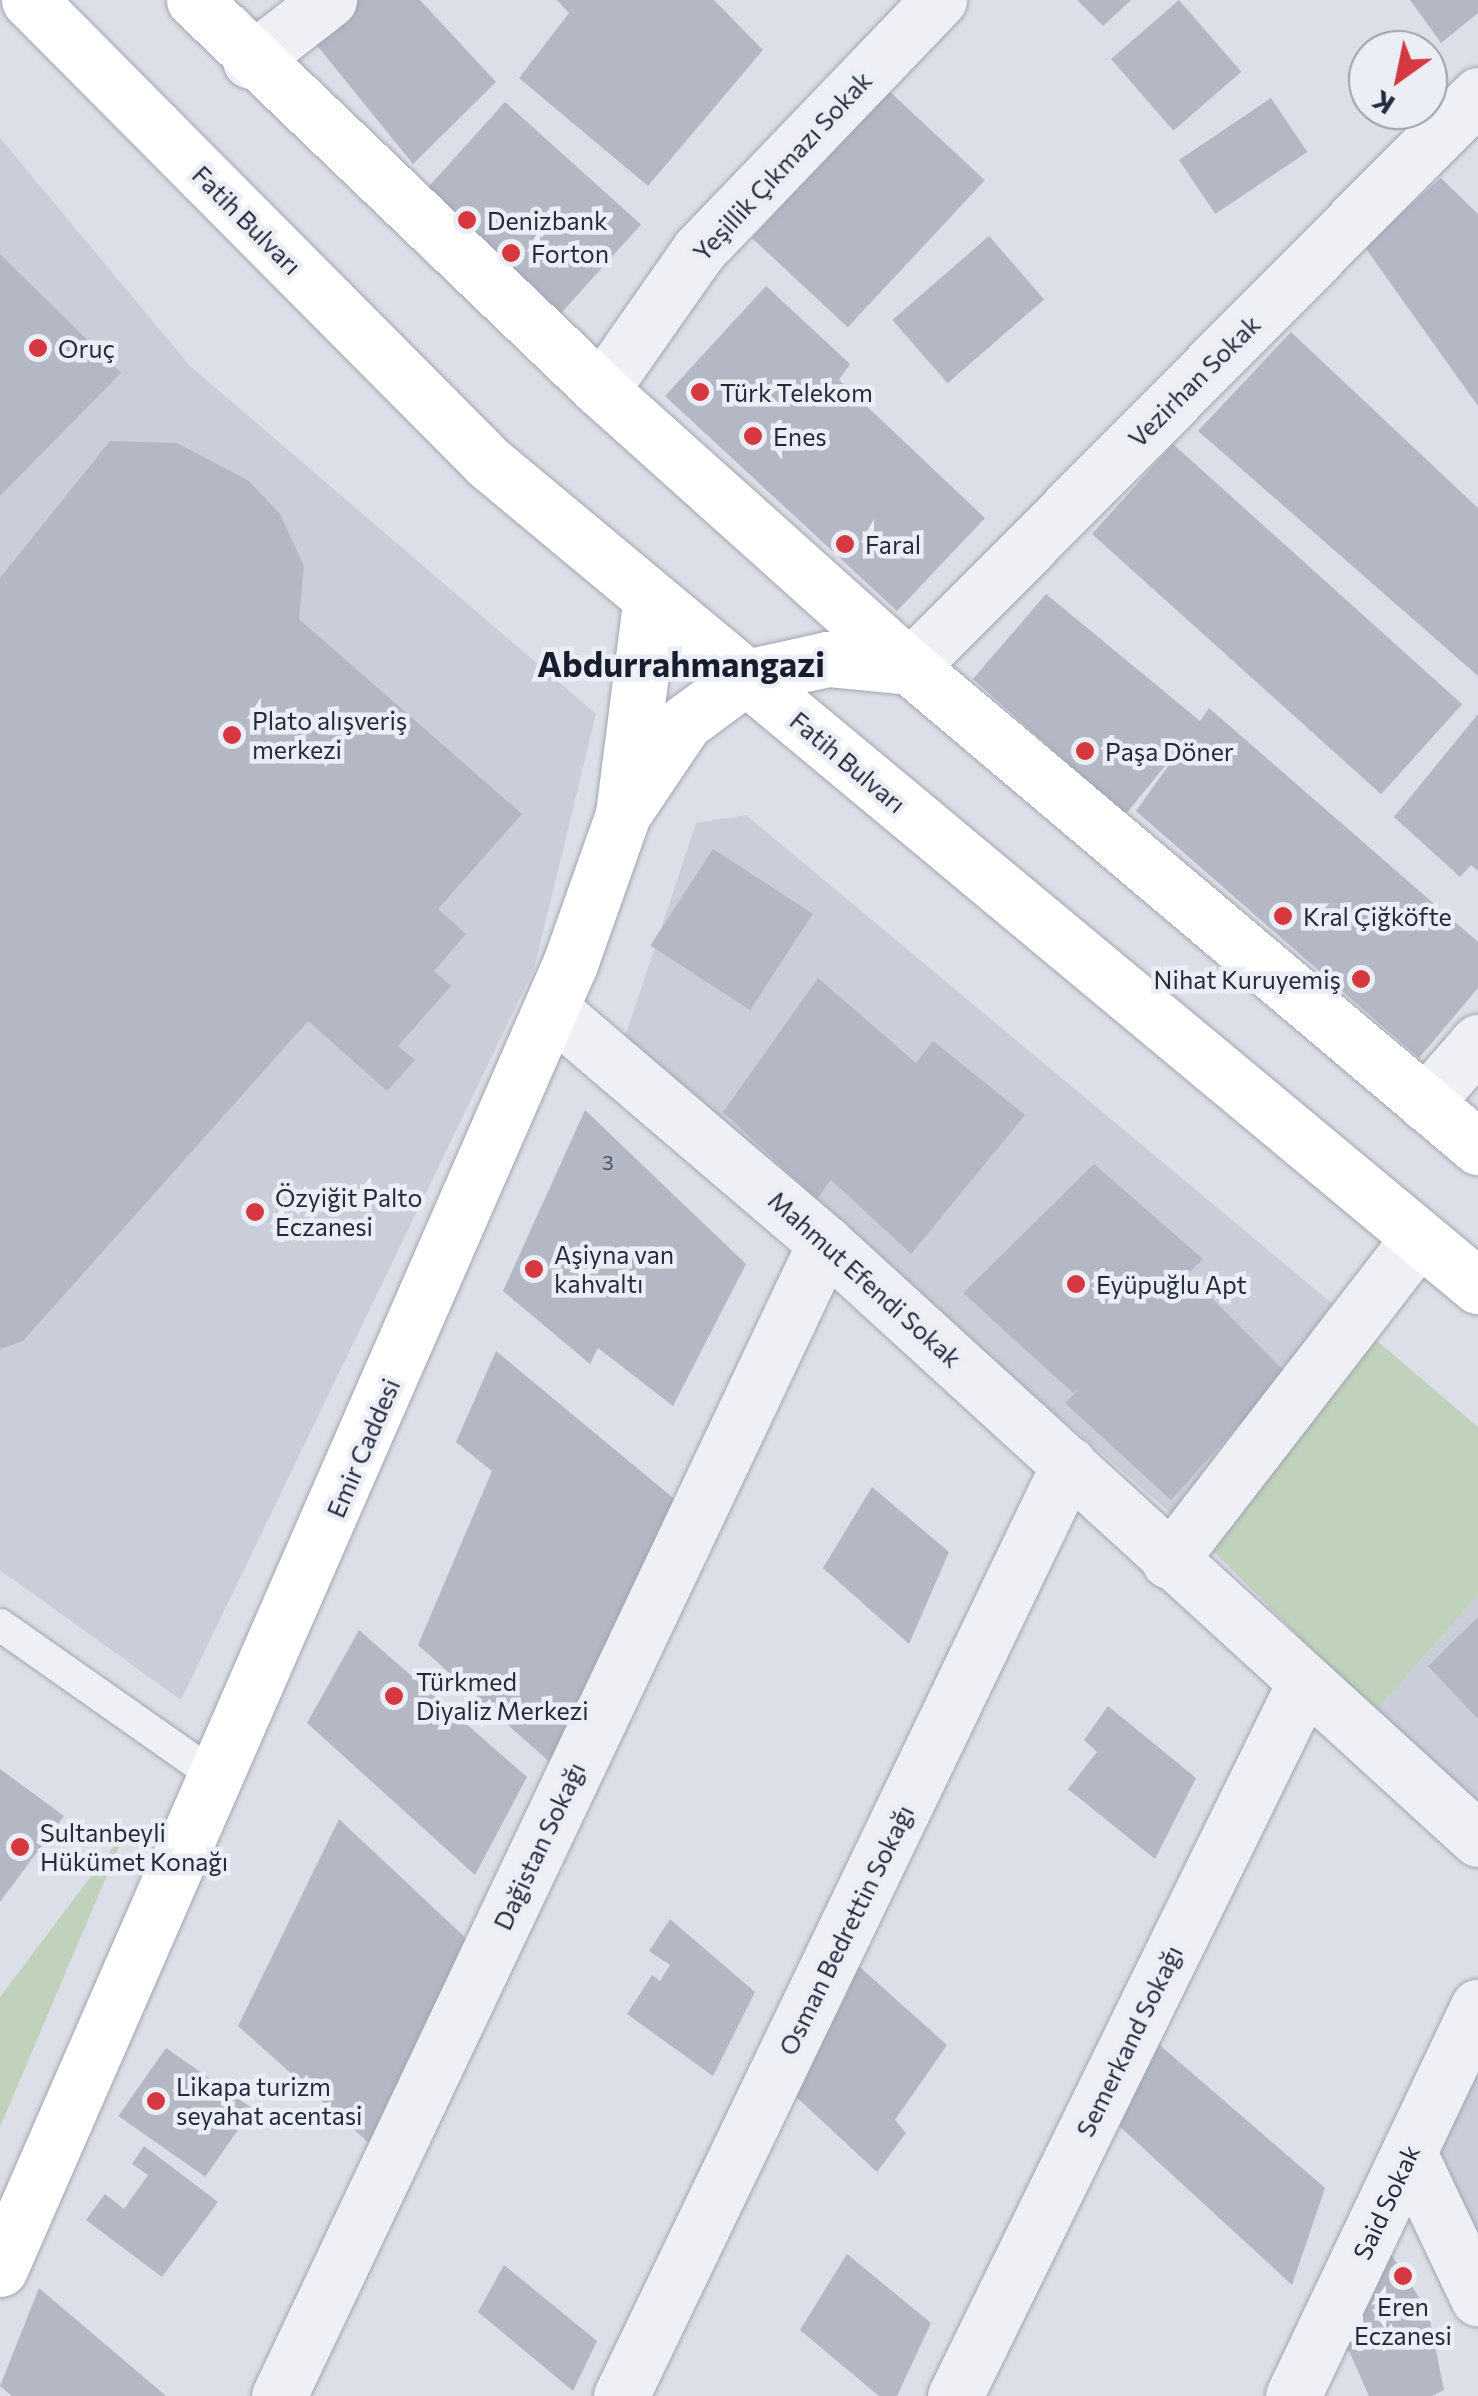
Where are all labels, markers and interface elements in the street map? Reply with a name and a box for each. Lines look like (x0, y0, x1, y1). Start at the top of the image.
north arrow (1348, 30, 1448, 130)
street label: Yeşillik Çıkmazı Sokak (687, 65, 877, 267)
text: K (1365, 84, 1400, 123)
street label: Fatih Bulvarı (186, 159, 308, 281)
place label: Denizbank (487, 205, 608, 235)
marker: Denizbank (456, 209, 478, 231)
place label: Forton (531, 238, 609, 268)
marker: Forton (500, 242, 522, 264)
street label: Vezirhan Sokak (1122, 309, 1266, 453)
place label: Oruç (58, 333, 115, 363)
marker: Oruç (27, 337, 49, 359)
place label: Türk Telekom (720, 377, 873, 407)
marker: Türk Telekom (689, 381, 711, 403)
place label: Enes (773, 421, 827, 451)
marker: Enes (742, 425, 764, 447)
place label: Faral (865, 529, 921, 559)
marker: Faral (834, 533, 856, 555)
district label: Abdurrahmangazi (537, 642, 825, 684)
street label: Fatih Bulvarı (784, 705, 912, 819)
place label: Plato alışveriş merkezi (252, 706, 407, 765)
marker: Plato alışveriş merkezi (221, 724, 243, 746)
place label: Paşa Döner (1105, 736, 1234, 766)
marker: Paşa Döner (1074, 740, 1096, 762)
place label: Kral Çiğköfte (1303, 901, 1452, 931)
marker: Kral Çiğköfte (1272, 905, 1294, 927)
place label: Nihat Kuruyemiş (1154, 964, 1341, 994)
marker: Nihat Kuruyemiş (1350, 968, 1372, 990)
house number: 3 (602, 1150, 614, 1174)
place label: Özyiğit Palto Eczanesi (275, 1183, 422, 1242)
street label: Mahmut Efendi Sokak (763, 1185, 967, 1373)
marker: Özyiğit Palto Eczanesi (244, 1201, 266, 1223)
place label: Aşiyna van kahvaltı (554, 1240, 674, 1299)
marker: Aşiyna van kahvaltı (523, 1258, 545, 1280)
place label: Eyüpuğlu Apt (1096, 1269, 1247, 1299)
marker: Eyüpuğlu Apt (1065, 1273, 1087, 1295)
street label: Emir Caddesi (320, 1374, 406, 1522)
place label: Türkmed Diyaliz Merkezi (416, 1667, 589, 1726)
marker: Türkmed Diyaliz Merkezi (381, 1683, 407, 1709)
street label: Dağistan Sokağı (487, 1757, 591, 1935)
street label: Osman Bedrettin Sokağı (772, 1800, 920, 2060)
place label: Sultanbeyli Hükümet Konağı (40, 1818, 228, 1877)
marker: Sultanbeyli Hükümet Konağı (9, 1836, 31, 1858)
street label: Semerkand Sokağı (1070, 1940, 1188, 2142)
place label: Likapa turizm seyahat acentasi (176, 2072, 363, 2131)
marker: Likapa turizm seyahat acentasi (145, 2090, 167, 2112)
street label: Said Sokak (1346, 2140, 1426, 2264)
marker: Eren Eczanesi (1392, 2265, 1414, 2287)
place label: Eren Eczanesi (1354, 2292, 1452, 2351)

